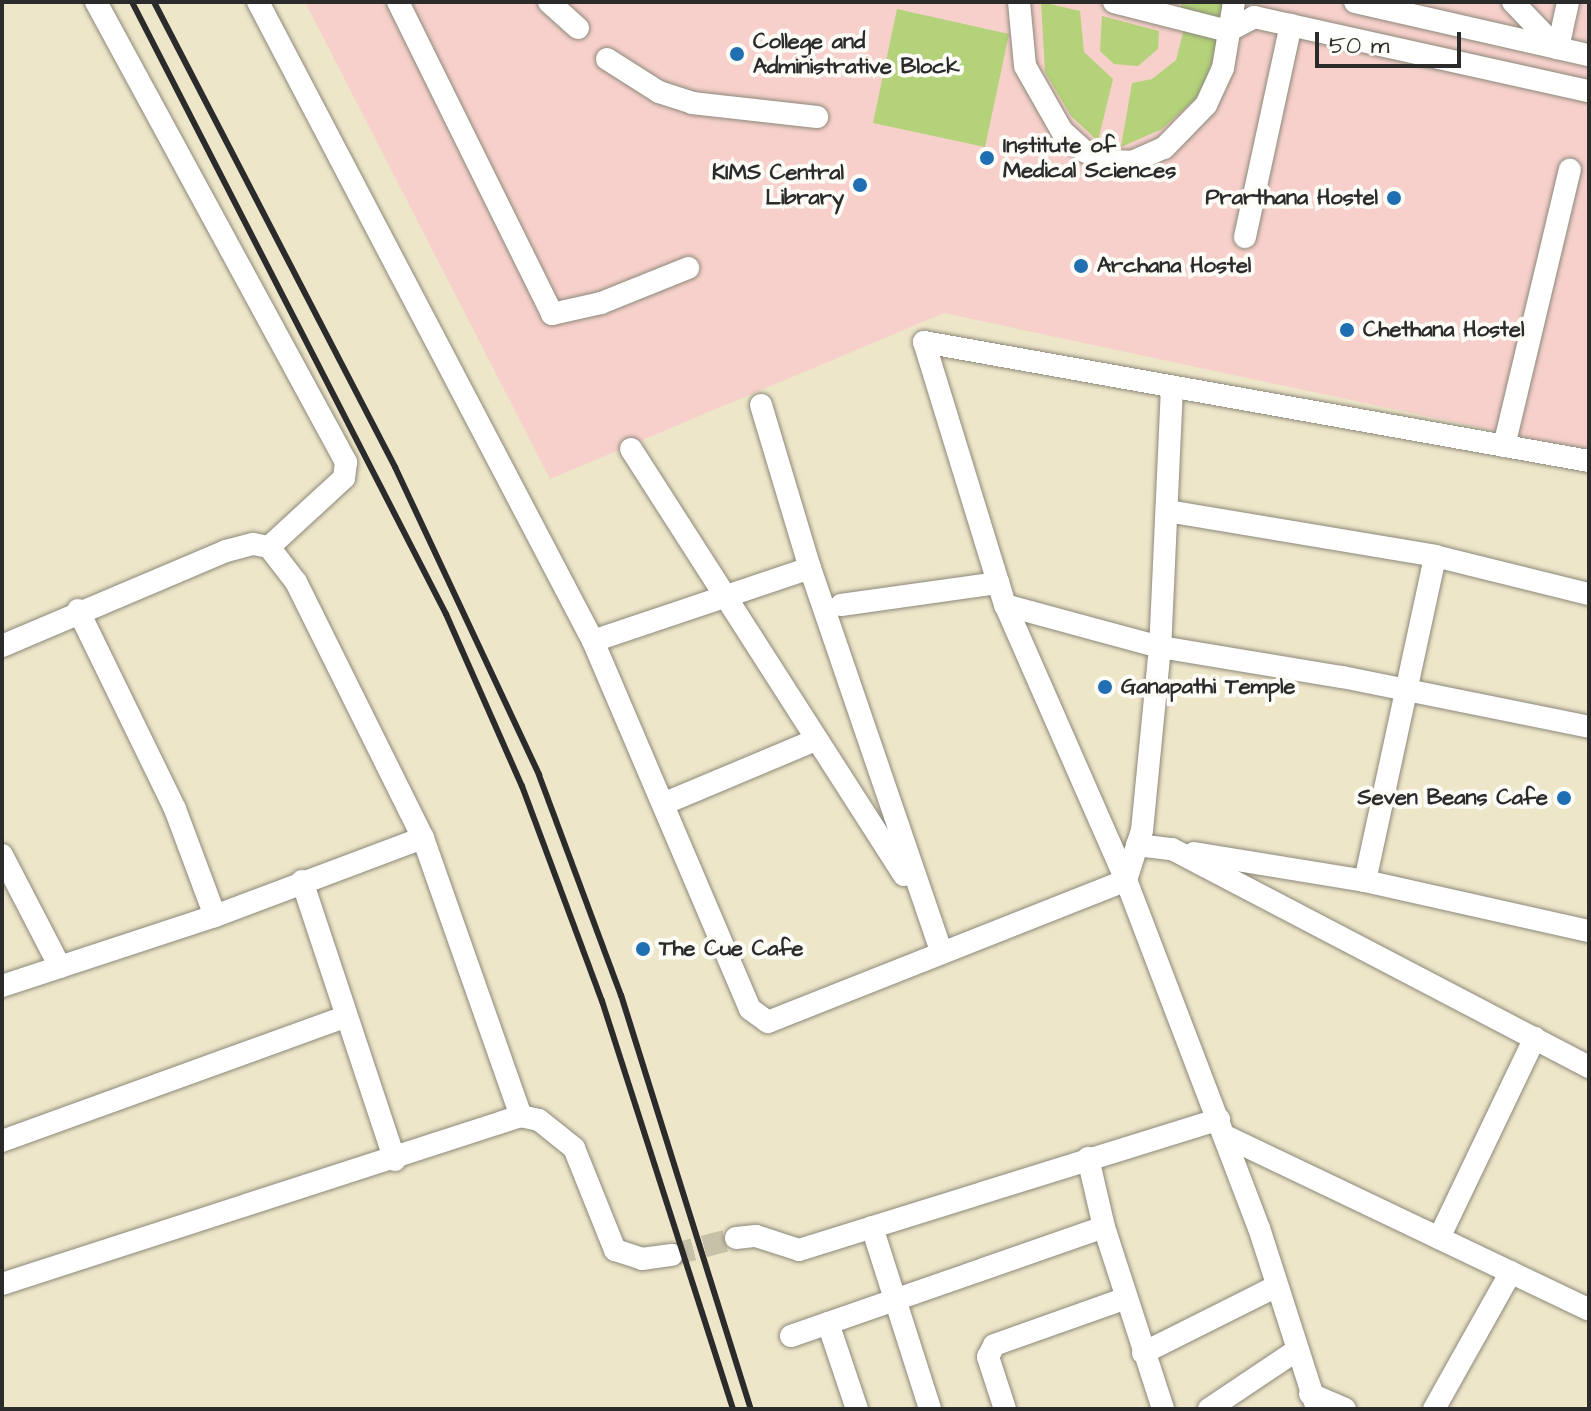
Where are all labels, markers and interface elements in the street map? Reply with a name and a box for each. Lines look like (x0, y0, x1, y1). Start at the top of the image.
scale bar (1319, 16, 1465, 66)
place label: College and Administrative Block (753, 28, 960, 80)
text: 50 m (1329, 29, 1389, 63)
marker: College and Administrative Block (728, 45, 746, 63)
place label: Institute of Medical Sciences (1003, 132, 1176, 184)
marker: Institute of Medical Sciences (978, 149, 996, 167)
place label: KIMS Central Library (712, 159, 844, 210)
marker: KIMS Central Library (851, 176, 869, 194)
place label: Prarthana Hostel (1206, 185, 1378, 211)
marker: Prarthana Hostel (1385, 189, 1403, 207)
place label: Archana Hostel (1097, 253, 1251, 279)
marker: Archana Hostel (1072, 257, 1090, 275)
place label: Chethana Hostel (1363, 317, 1524, 343)
marker: Chethana Hostel (1338, 321, 1356, 339)
place label: Ganapathi Temple (1121, 674, 1295, 700)
marker: Ganapathi Temple (1096, 678, 1114, 696)
place label: Seven Beans Cafe (1358, 785, 1548, 811)
marker: Seven Beans Cafe (1555, 789, 1573, 807)
place label: The Cue Cafe (659, 936, 804, 962)
marker: The Cue Cafe (634, 940, 652, 958)

